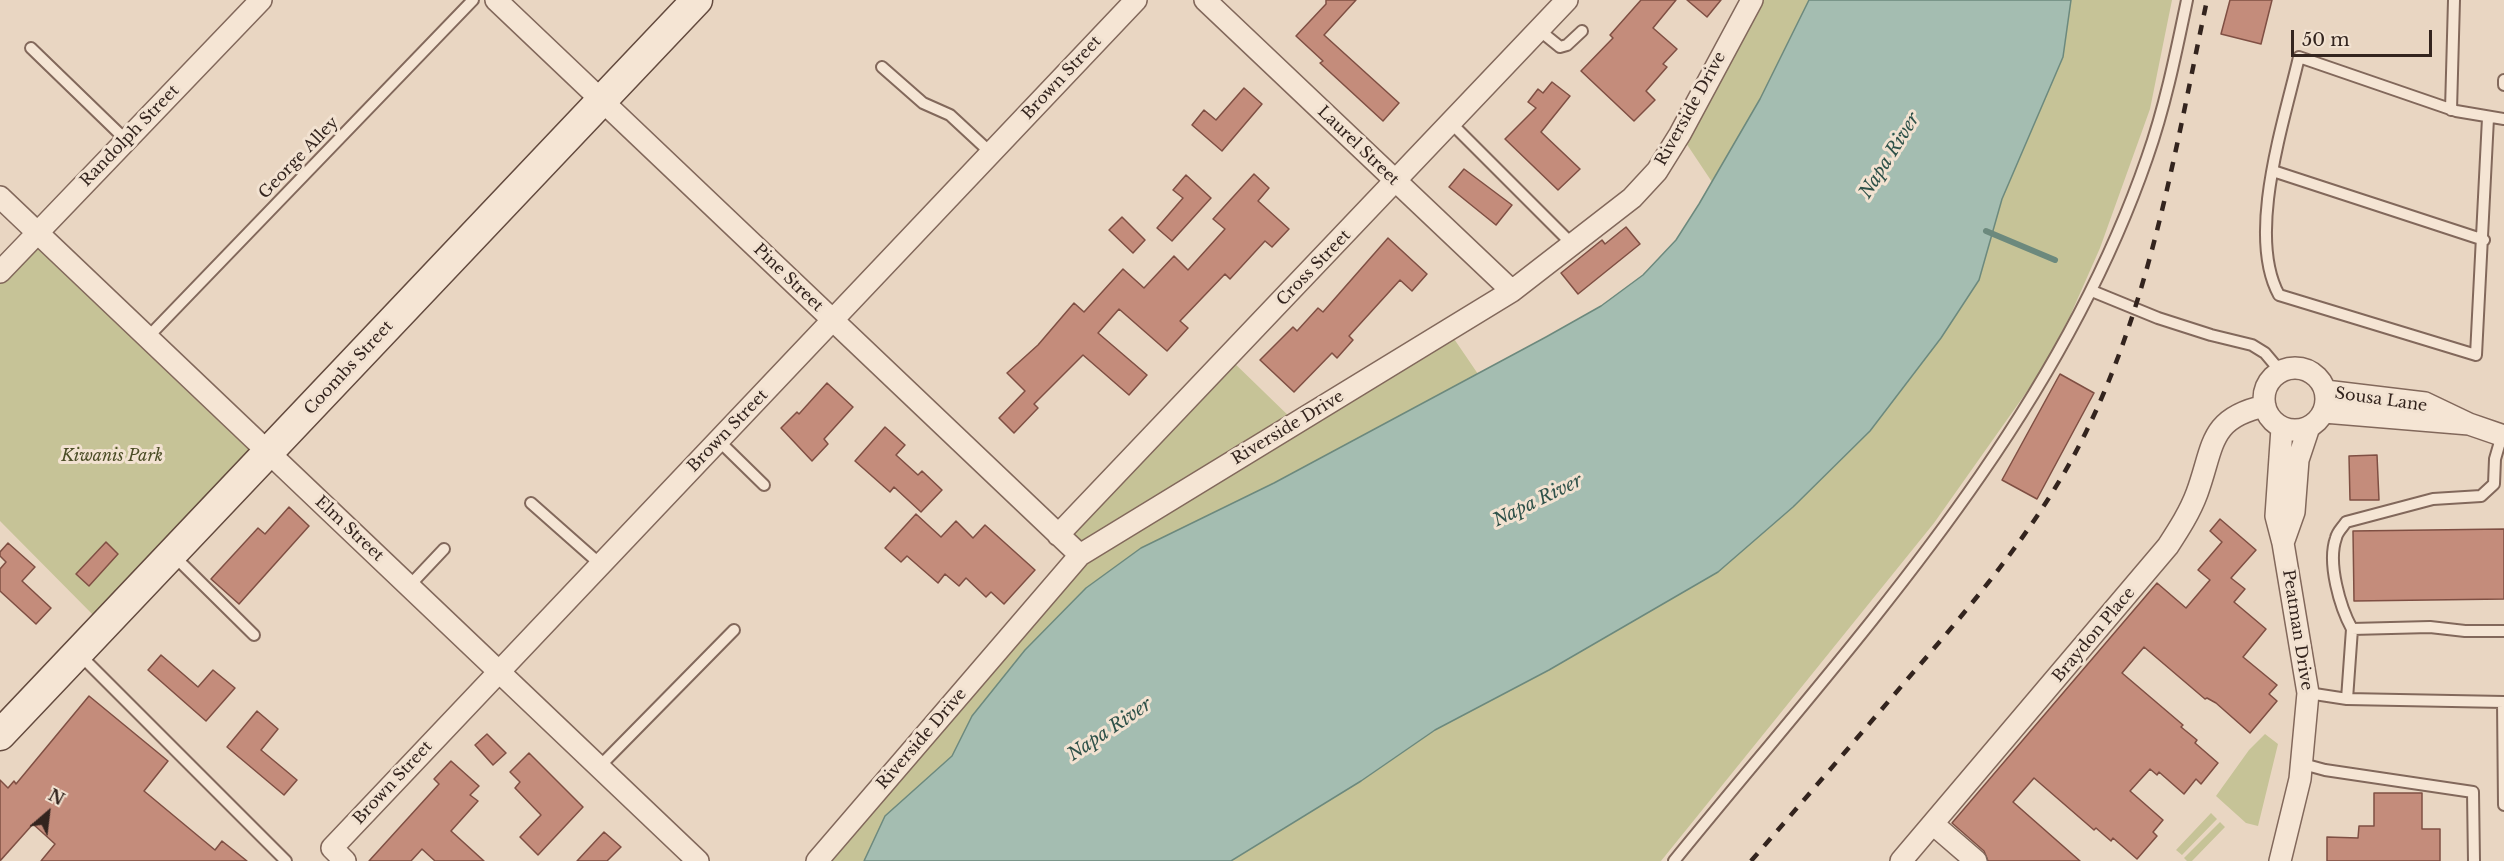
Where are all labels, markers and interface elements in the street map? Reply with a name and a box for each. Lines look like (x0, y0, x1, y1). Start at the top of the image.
scale bar (2294, 18, 2435, 56)
text: 50 m (2302, 29, 2350, 51)
street label: Brown Street (1018, 32, 1106, 124)
street label: Riverside Drive (1652, 49, 1730, 169)
street label: Randolph Street (77, 81, 183, 191)
street label: Laurel Street (1313, 102, 1403, 190)
water label: Napa River (1855, 109, 1925, 203)
street label: George Alley (255, 113, 343, 203)
street label: Cross Street (1273, 226, 1355, 310)
street label: Pine Street (749, 240, 827, 316)
street label: Coombs Street (301, 317, 397, 419)
street label: Sousa Lane (2334, 384, 2428, 416)
street label: Brown Street (684, 386, 772, 476)
street label: Riverside Drive (1229, 387, 1347, 469)
park label: Kiwanis Park (61, 446, 163, 466)
water label: Napa River (1490, 470, 1586, 532)
street label: Elm Street (311, 492, 387, 566)
street label: Peatman Drive (2278, 568, 2316, 692)
street label: Braydon Place (2049, 584, 2139, 686)
street label: Riverside Drive (873, 685, 971, 793)
water label: Napa River (1064, 694, 1156, 766)
street label: Brown Street (349, 737, 437, 829)
north arrow (18, 783, 78, 843)
text: N (45, 785, 68, 809)

